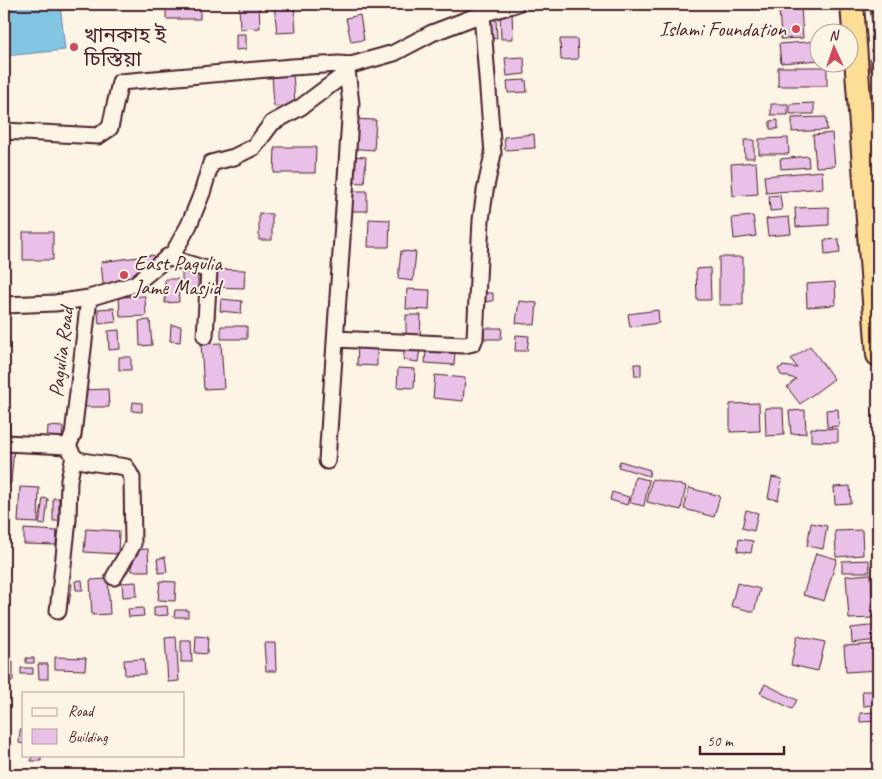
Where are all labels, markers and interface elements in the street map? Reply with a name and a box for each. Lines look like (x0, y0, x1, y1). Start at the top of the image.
place label: Islami Foundation (659, 16, 787, 42)
place label: খানকাহ ই চিস্তিয়া (83, 22, 167, 72)
north arrow (810, 22, 860, 72)
marker: Islami Foundation (790, 23, 802, 35)
text: N (829, 27, 840, 44)
marker: খানকাহ ই চিস্তিয়া (68, 41, 80, 53)
place label: East Pagulia Jame Masjid (133, 250, 224, 300)
marker: East Pagulia Jame Masjid (118, 269, 130, 281)
street label: Pagulia Road (43, 302, 80, 398)
legend (22, 692, 185, 756)
text: Road (68, 702, 95, 721)
scale bar (700, 724, 783, 756)
text: Building (68, 728, 108, 747)
text: 50 m (707, 732, 734, 751)

